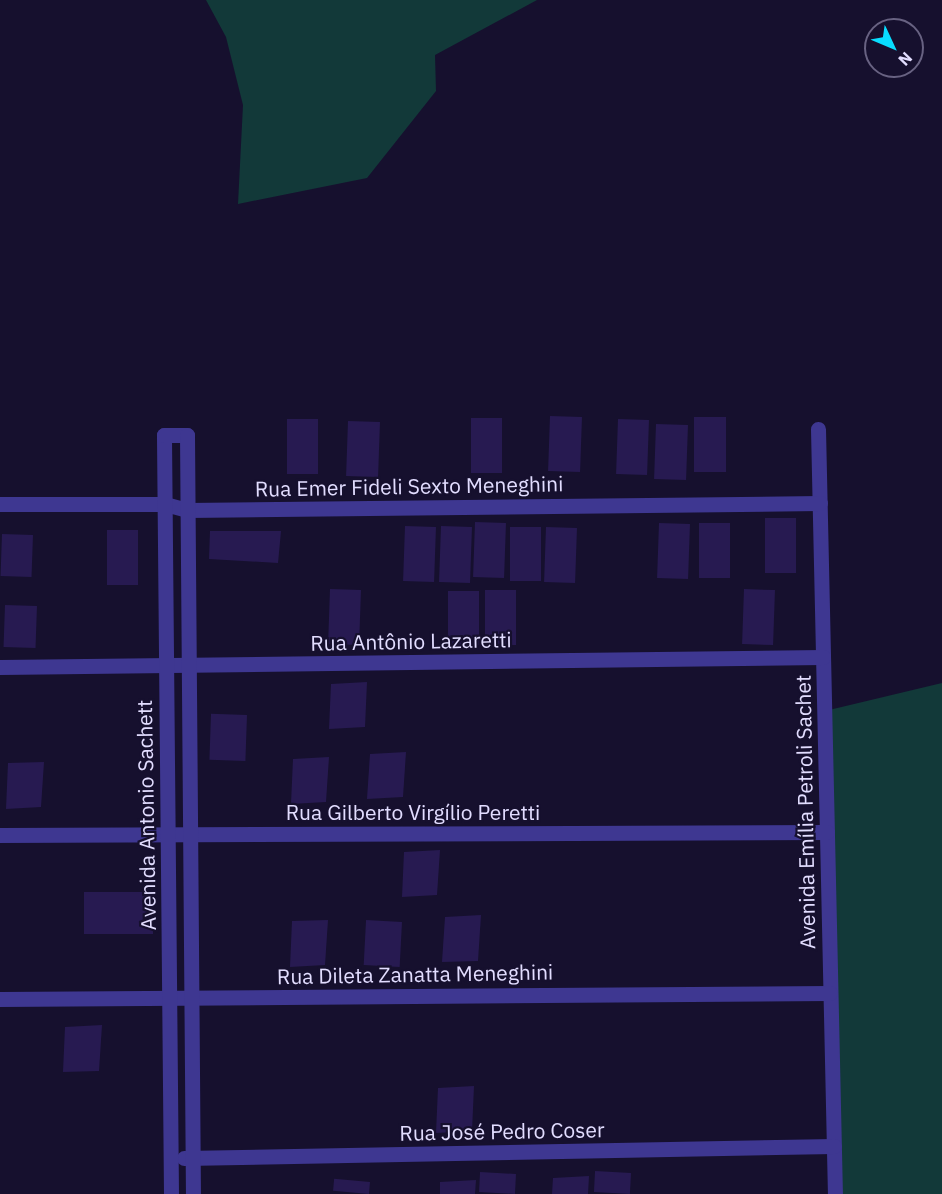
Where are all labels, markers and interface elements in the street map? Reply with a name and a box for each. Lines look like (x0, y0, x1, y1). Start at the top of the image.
north arrow (864, 18, 924, 78)
text: N (894, 48, 917, 70)
street label: Rua Emer Fideli Sexto Meneghini (255, 471, 563, 501)
street label: Rua Antônio Lazaretti (310, 627, 512, 655)
street label: Avenida Emília Petroli Sachet (790, 675, 820, 949)
street label: Avenida Antonio Sachett (131, 700, 161, 930)
street label: Rua Gilberto Virgílio Peretti (286, 799, 540, 825)
street label: Rua Dileta Zanatta Meneghini (277, 959, 553, 989)
street label: Rua José Pedro Coser (399, 1117, 605, 1145)

